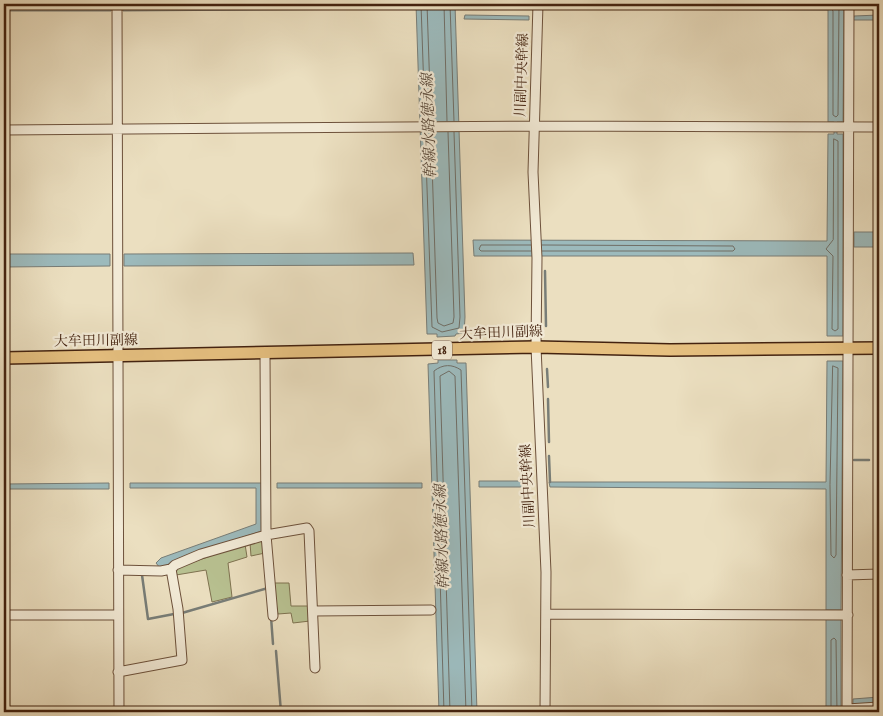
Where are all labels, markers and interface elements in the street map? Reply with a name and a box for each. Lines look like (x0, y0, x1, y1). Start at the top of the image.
street label: 川副中央幹線 (512, 33, 532, 117)
water label: 幹線水路徳永線 (418, 71, 440, 179)
street label: 大牟田川副線 (459, 323, 543, 343)
street label: 大牟田川副線 (54, 331, 138, 351)
road number: 18 (432, 340, 452, 360)
street label: 川副中央幹線 (517, 444, 539, 528)
water label: 幹線水路徳永線 (431, 482, 453, 590)

